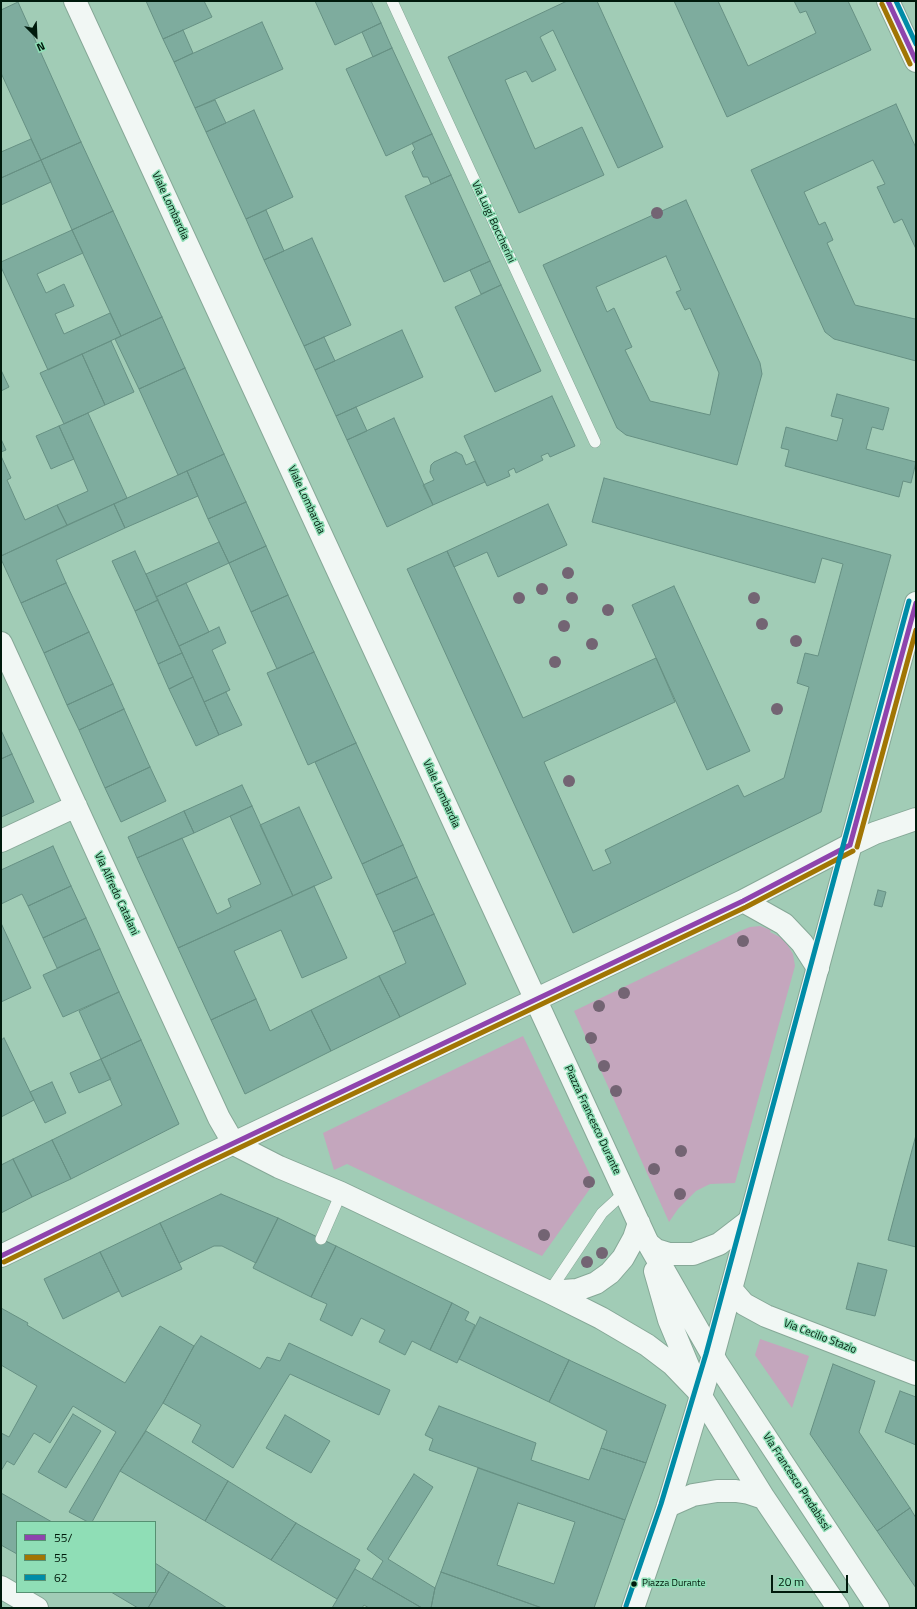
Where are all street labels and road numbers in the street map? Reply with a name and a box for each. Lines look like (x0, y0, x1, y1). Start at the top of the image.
street label: Viale Lombardia (148, 170, 192, 242)
street label: Via Luigi Boccherini (468, 179, 518, 265)
street label: Viale Lombardia (284, 464, 328, 536)
street label: Viale Lombardia (419, 758, 463, 830)
street label: Via Alfredo Catalani (91, 850, 141, 938)
street label: Piazza Francesco Durante (561, 1063, 623, 1177)
street label: Via Cecilio Stazio (782, 1317, 858, 1357)
street label: Via Francesco Predabissi (759, 1431, 833, 1533)

